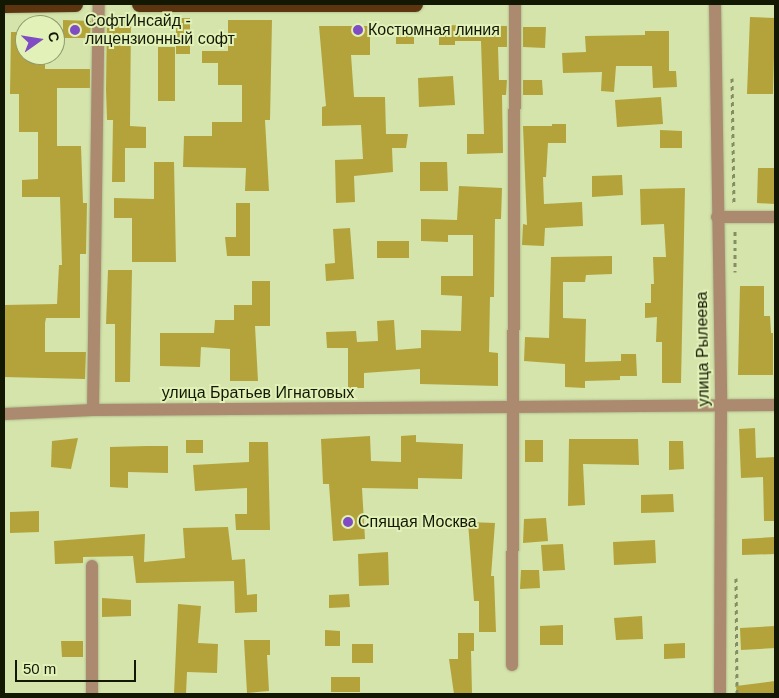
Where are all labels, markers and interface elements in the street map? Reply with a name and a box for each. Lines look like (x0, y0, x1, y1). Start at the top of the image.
place label: СофтИнсайд - лицензионный софт (85, 11, 235, 49)
north arrow (15, 15, 65, 65)
place label: Костюмная линия (368, 20, 500, 40)
marker: СофтИнсайд - лицензионный софт (69, 24, 81, 36)
marker: Костюмная линия (352, 24, 364, 36)
text: С (45, 30, 63, 44)
street label: улица Рылеева (692, 291, 714, 407)
street label: улица Братьев Игнатовых (162, 383, 354, 403)
place label: Спящая Москва (358, 512, 477, 532)
marker: Спящая Москва (342, 516, 354, 528)
scale bar (18, 650, 139, 682)
text: 50 m (23, 660, 56, 677)

